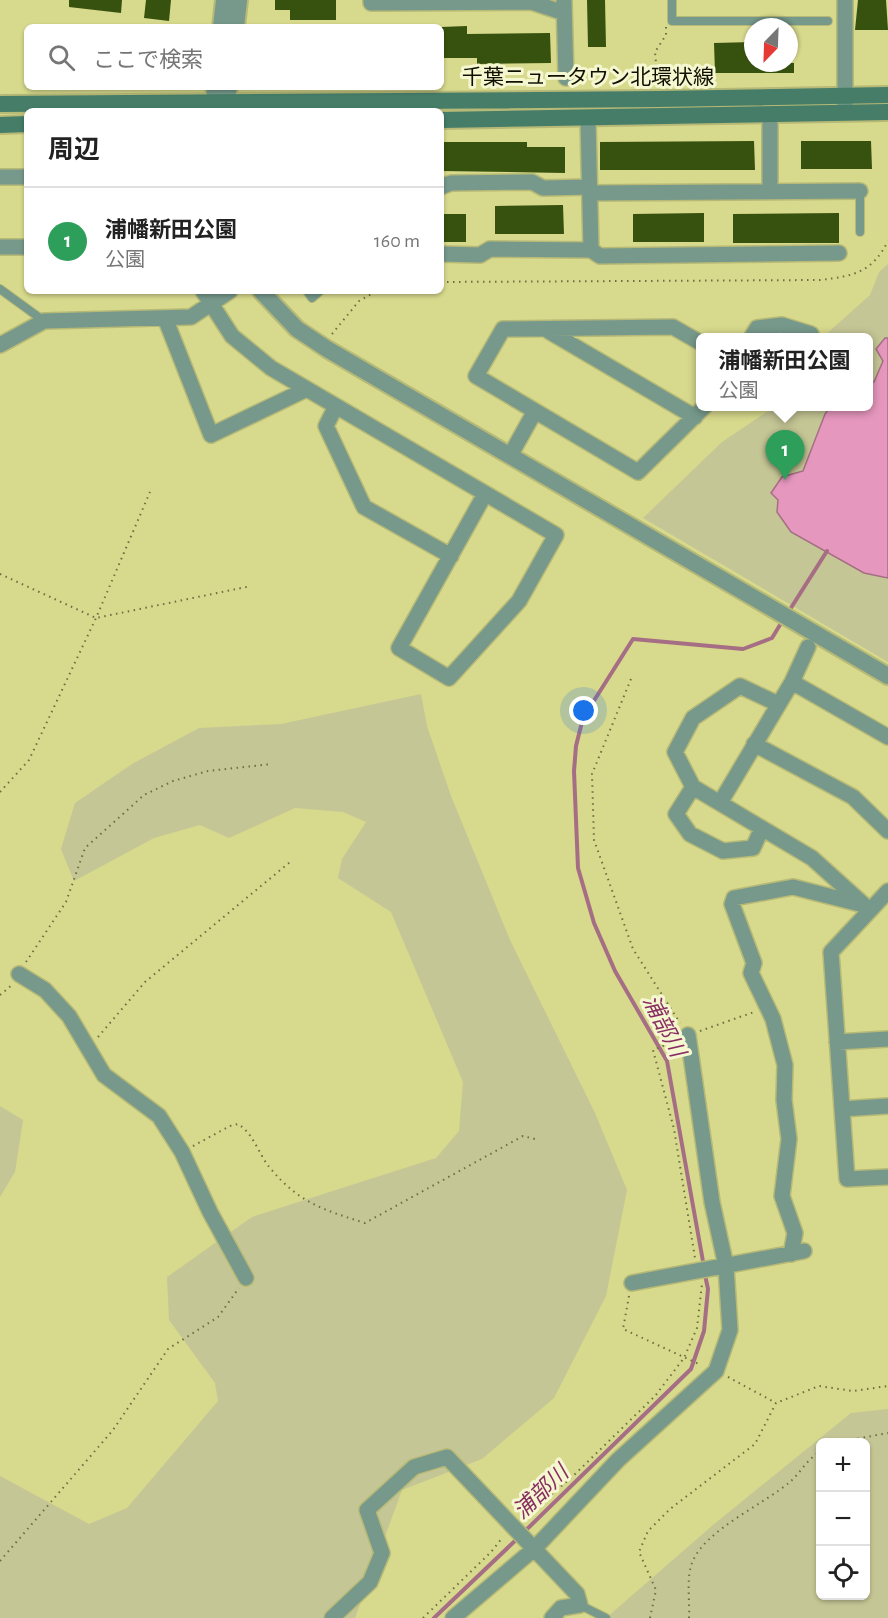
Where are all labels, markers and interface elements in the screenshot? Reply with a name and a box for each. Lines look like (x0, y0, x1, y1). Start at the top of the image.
north arrow (744, 18, 798, 72)
search box (24, 24, 444, 90)
icon: search (45, 41, 78, 74)
text: ここで検索 (93, 49, 203, 71)
street label: 千葉ニュータウン北環状線 (462, 66, 714, 88)
text: 周辺 (48, 137, 100, 163)
text: 浦幡新田公園 (105, 219, 237, 241)
text: 1 (64, 231, 71, 251)
text: 160 m (374, 231, 420, 251)
text: 公園 (105, 250, 145, 270)
popup (696, 333, 873, 411)
text: 浦幡新田公園 (718, 350, 851, 372)
text: 公園 (718, 381, 758, 401)
pin: 1 (766, 430, 804, 480)
your location (569, 696, 598, 725)
water label: 浦部川 (639, 991, 691, 1062)
map controls (816, 1438, 870, 1600)
button: + (816, 1438, 870, 1492)
water label: 浦部川 (509, 1459, 574, 1523)
button: − (816, 1492, 870, 1546)
button: locate (816, 1546, 870, 1600)

